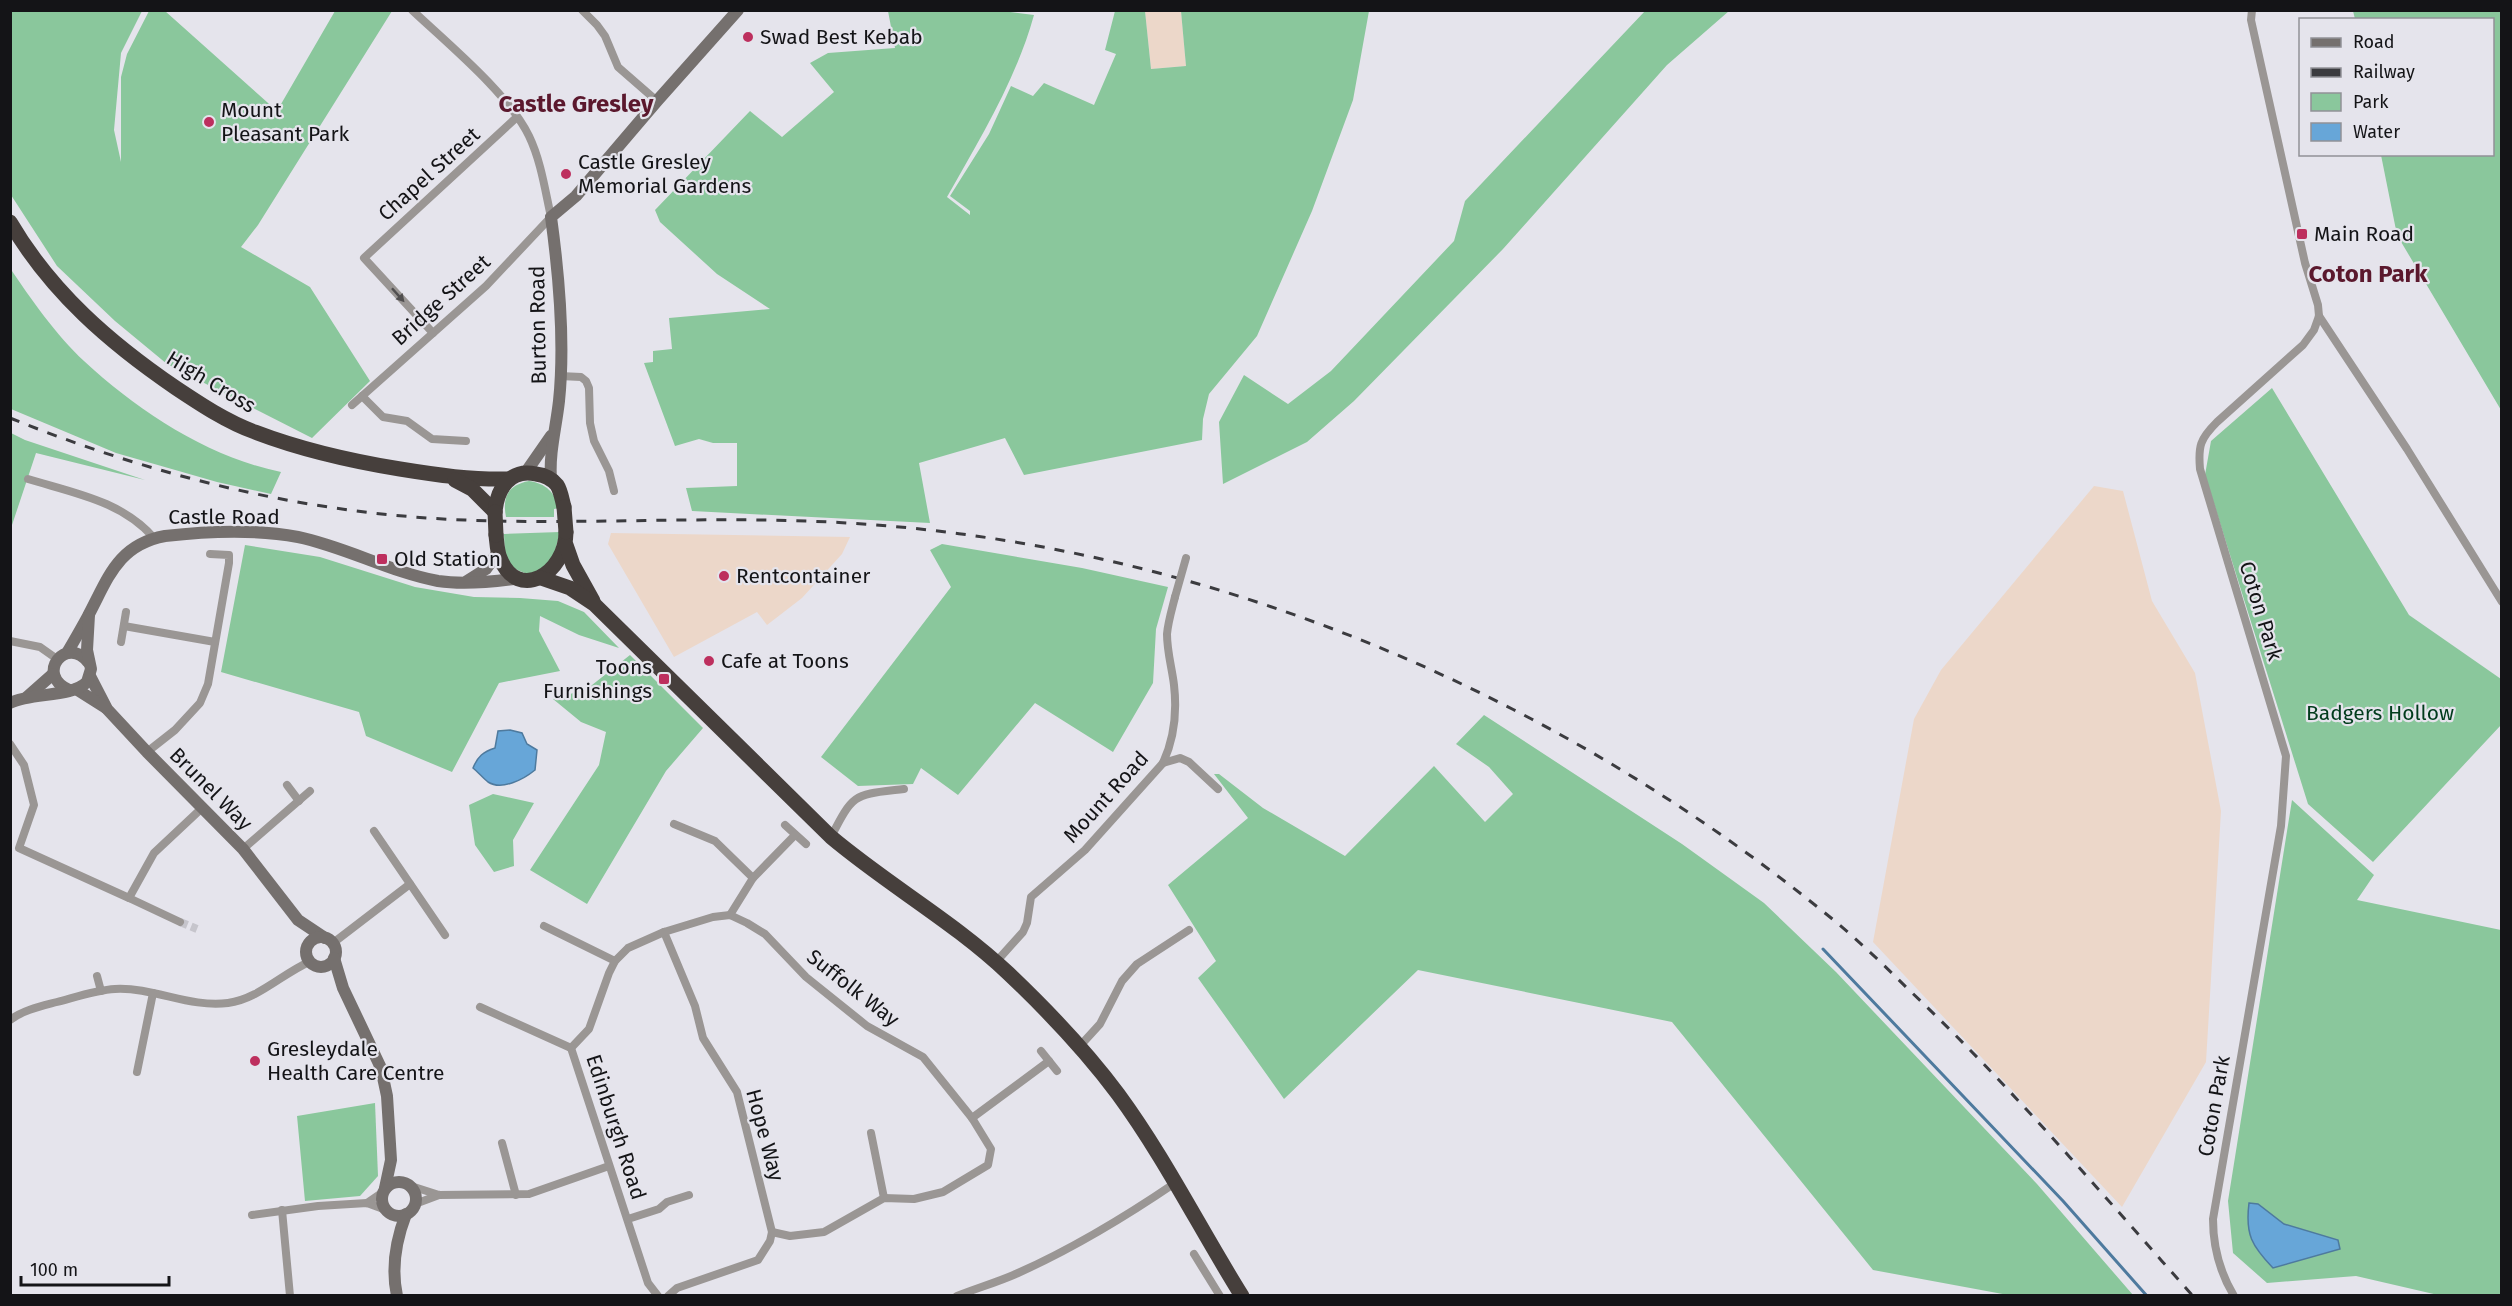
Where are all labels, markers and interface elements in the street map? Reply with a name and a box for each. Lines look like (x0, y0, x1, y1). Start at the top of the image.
legend (2299, 18, 2494, 156)
place label: Swad Best Kebab (760, 24, 923, 50)
marker: Swad Best Kebab (741, 30, 755, 44)
text: Road (2353, 31, 2395, 53)
text: Railway (2353, 61, 2415, 83)
district label: Castle Gresley (499, 90, 654, 118)
text: Park (2353, 91, 2389, 113)
place label: Mount Pleasant Park (221, 97, 350, 147)
marker: Mount Pleasant Park (202, 115, 216, 129)
street label: Chapel Street (373, 121, 486, 226)
text: Water (2353, 121, 2400, 143)
place label: Castle Gresley Memorial Gardens (578, 149, 751, 199)
marker: Castle Gresley Memorial Gardens (559, 167, 573, 181)
place label: Main Road (2314, 221, 2414, 247)
marker: Main Road (2295, 227, 2309, 241)
street label: Bridge Street (386, 249, 496, 351)
district label: Coton Park (2309, 260, 2428, 288)
street label: Burton Road (524, 265, 552, 385)
one-way arrow (391, 288, 405, 303)
street label: High Cross (162, 345, 261, 419)
street label: Castle Road (168, 504, 280, 530)
place label: Old Station (394, 546, 501, 572)
marker: Old Station (375, 552, 389, 566)
street label: Coton Park (2234, 558, 2288, 664)
place label: Rentcontainer (736, 563, 870, 589)
marker: Rentcontainer (717, 569, 731, 583)
place label: Cafe at Toons (721, 648, 849, 674)
place label: Toons Furnishings (543, 654, 652, 704)
marker: Cafe at Toons (702, 654, 716, 668)
marker: Toons Furnishings (657, 672, 671, 686)
park label: Badgers Hollow (2306, 700, 2454, 726)
street label: Brunel Way (164, 742, 258, 836)
street label: Mount Road (1058, 746, 1154, 848)
street label: Suffolk Way (801, 944, 905, 1033)
place label: Gresleydale Health Care Centre (267, 1036, 444, 1086)
street label: Edinburgh Road (580, 1051, 652, 1203)
street label: Coton Park (2192, 1053, 2236, 1159)
marker: Gresleydale Health Care Centre (248, 1054, 262, 1068)
street label: Hope Way (740, 1086, 790, 1184)
scale bar (21, 1249, 170, 1287)
text: 100 m (30, 1259, 78, 1281)

